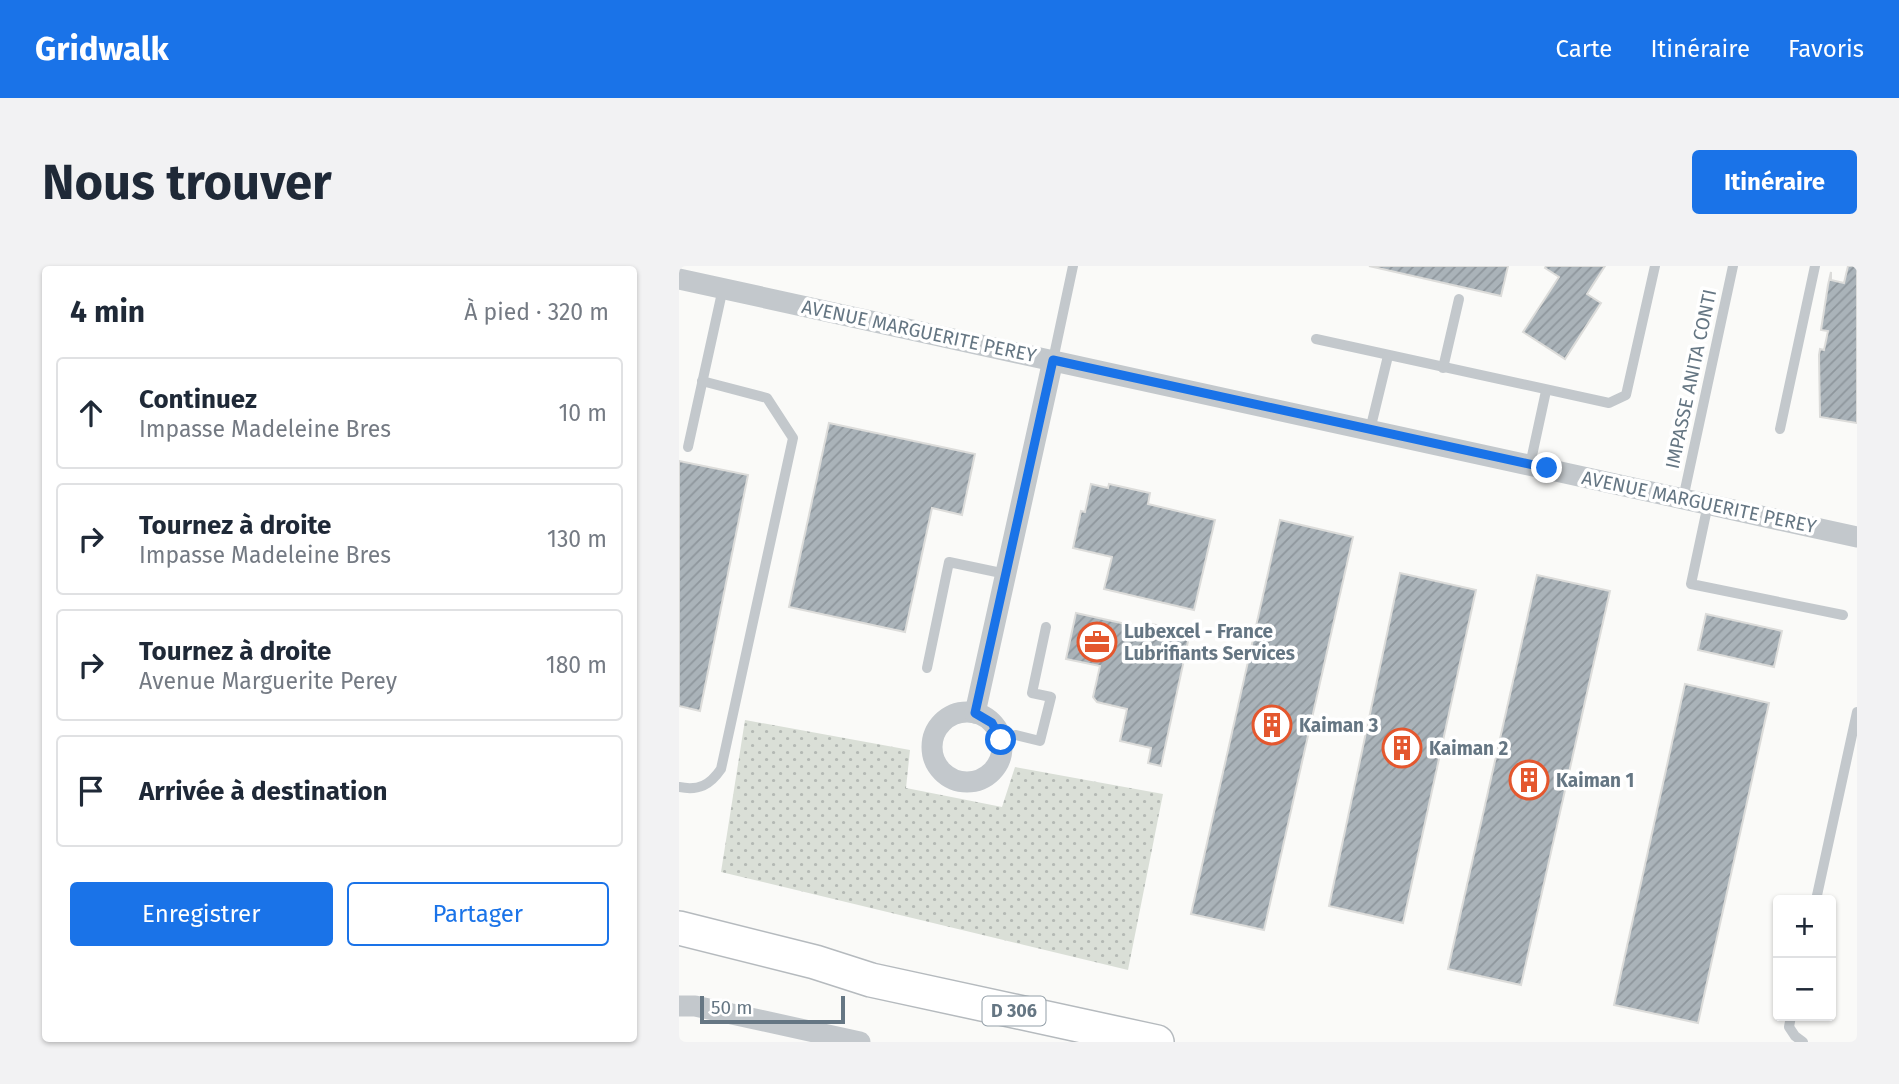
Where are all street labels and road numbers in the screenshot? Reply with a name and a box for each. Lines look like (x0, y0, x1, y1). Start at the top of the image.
street label: IMPASSE ANITA CONTI (1661, 287, 1721, 471)
street label: AVENUE MARGUERITE PEREY (800, 295, 1039, 367)
street label: AVENUE MARGUERITE PEREY (1580, 466, 1819, 538)
road number: D 306 (983, 996, 1045, 1026)

